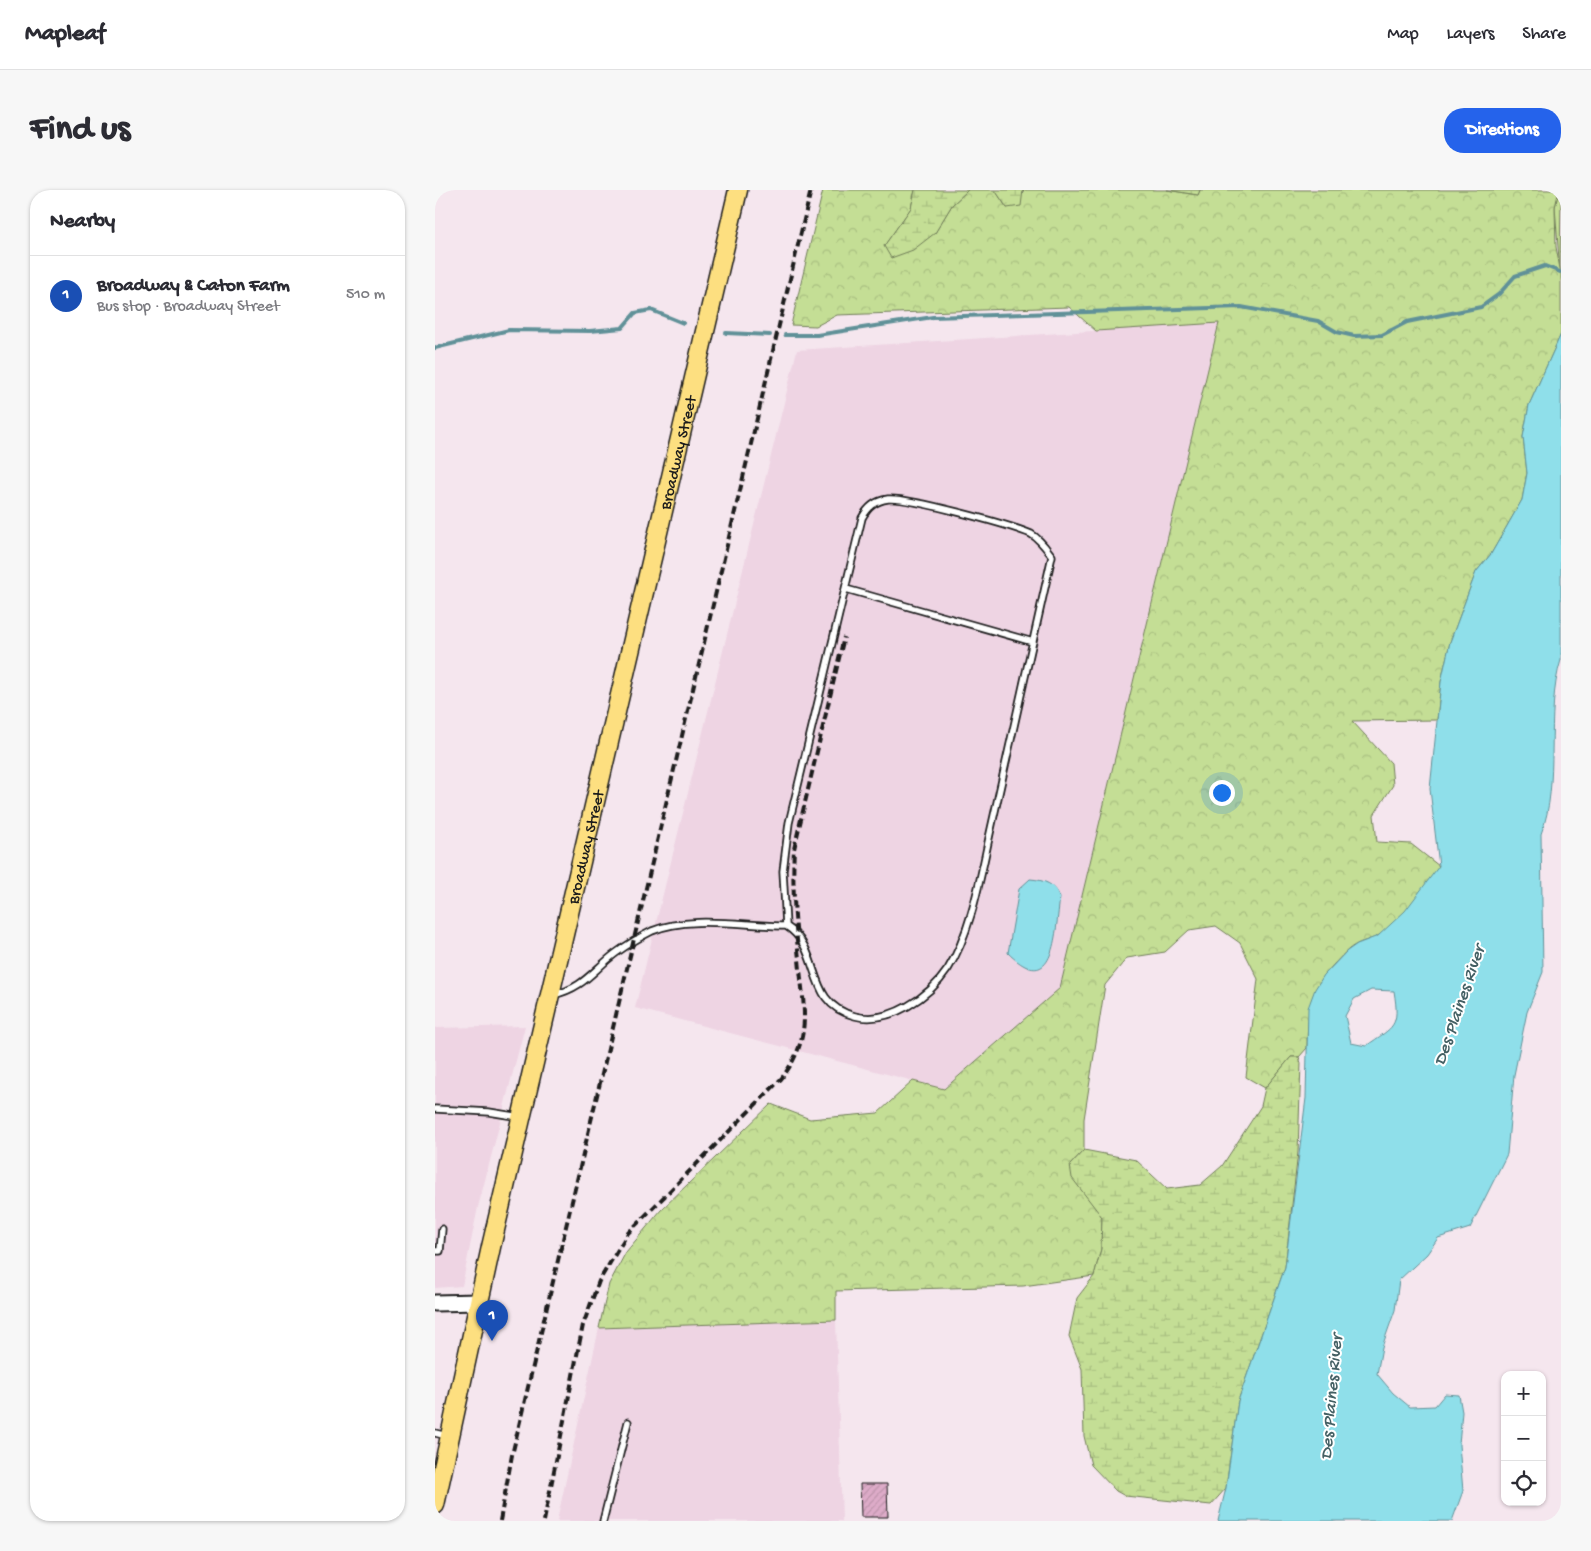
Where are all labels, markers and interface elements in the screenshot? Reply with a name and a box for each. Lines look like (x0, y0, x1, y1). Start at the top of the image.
text: Mapleaf (25, 20, 105, 49)
text: Map (1387, 24, 1419, 45)
text: Layers (1447, 24, 1494, 45)
text: Share (1522, 24, 1566, 45)
button: Directions (1444, 108, 1561, 153)
text: Find us (30, 110, 130, 151)
text: Nearby (50, 210, 115, 235)
text: Broadway & Caton Farm (97, 275, 290, 298)
text: 1 (63, 286, 69, 305)
text: 510 m (346, 286, 385, 305)
text: Bus stop · Broadway Street (97, 298, 280, 317)
street label: Broadway Street (657, 393, 703, 513)
your location (1209, 780, 1235, 806)
street label: Broadway Street (565, 787, 611, 907)
water label: Des Plaines River (1430, 940, 1492, 1069)
pin: 1 (476, 1300, 508, 1341)
water label: Des Plaines River (1317, 1330, 1349, 1461)
map controls (1501, 1371, 1546, 1506)
button: + (1501, 1371, 1546, 1416)
button: − (1501, 1416, 1546, 1461)
button: locate (1501, 1461, 1546, 1506)

